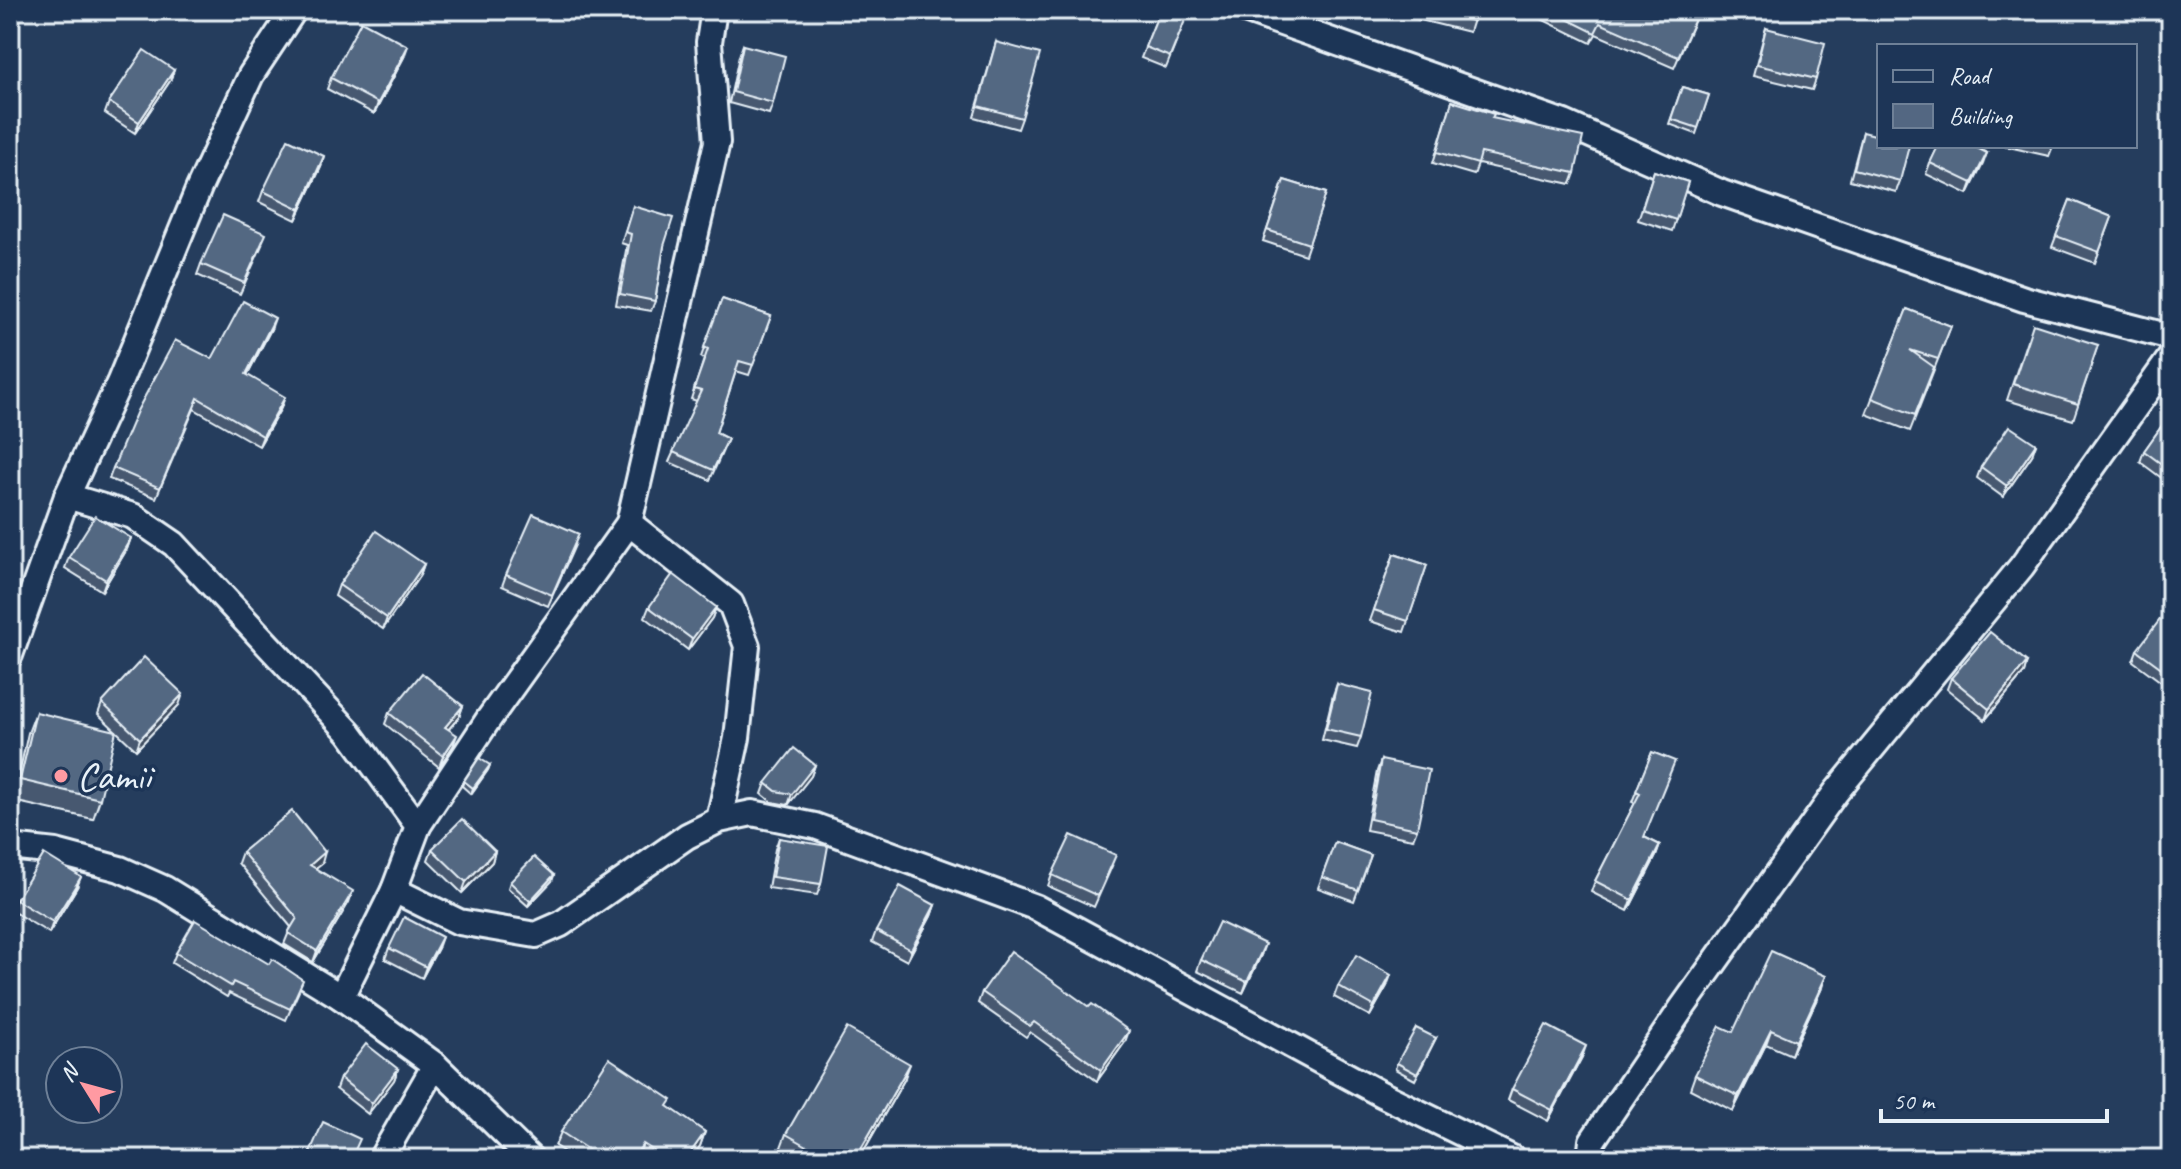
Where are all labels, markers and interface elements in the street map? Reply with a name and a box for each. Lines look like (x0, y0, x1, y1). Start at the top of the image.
legend (1877, 44, 2137, 148)
text: Road (1949, 61, 1993, 91)
text: Building (1949, 101, 2014, 131)
place label: Camii (77, 751, 155, 801)
marker: Camii (52, 767, 70, 785)
north arrow (44, 1045, 124, 1125)
text: N (54, 1057, 86, 1087)
scale bar (1881, 1073, 2107, 1123)
text: 50 m (1893, 1086, 1936, 1116)

